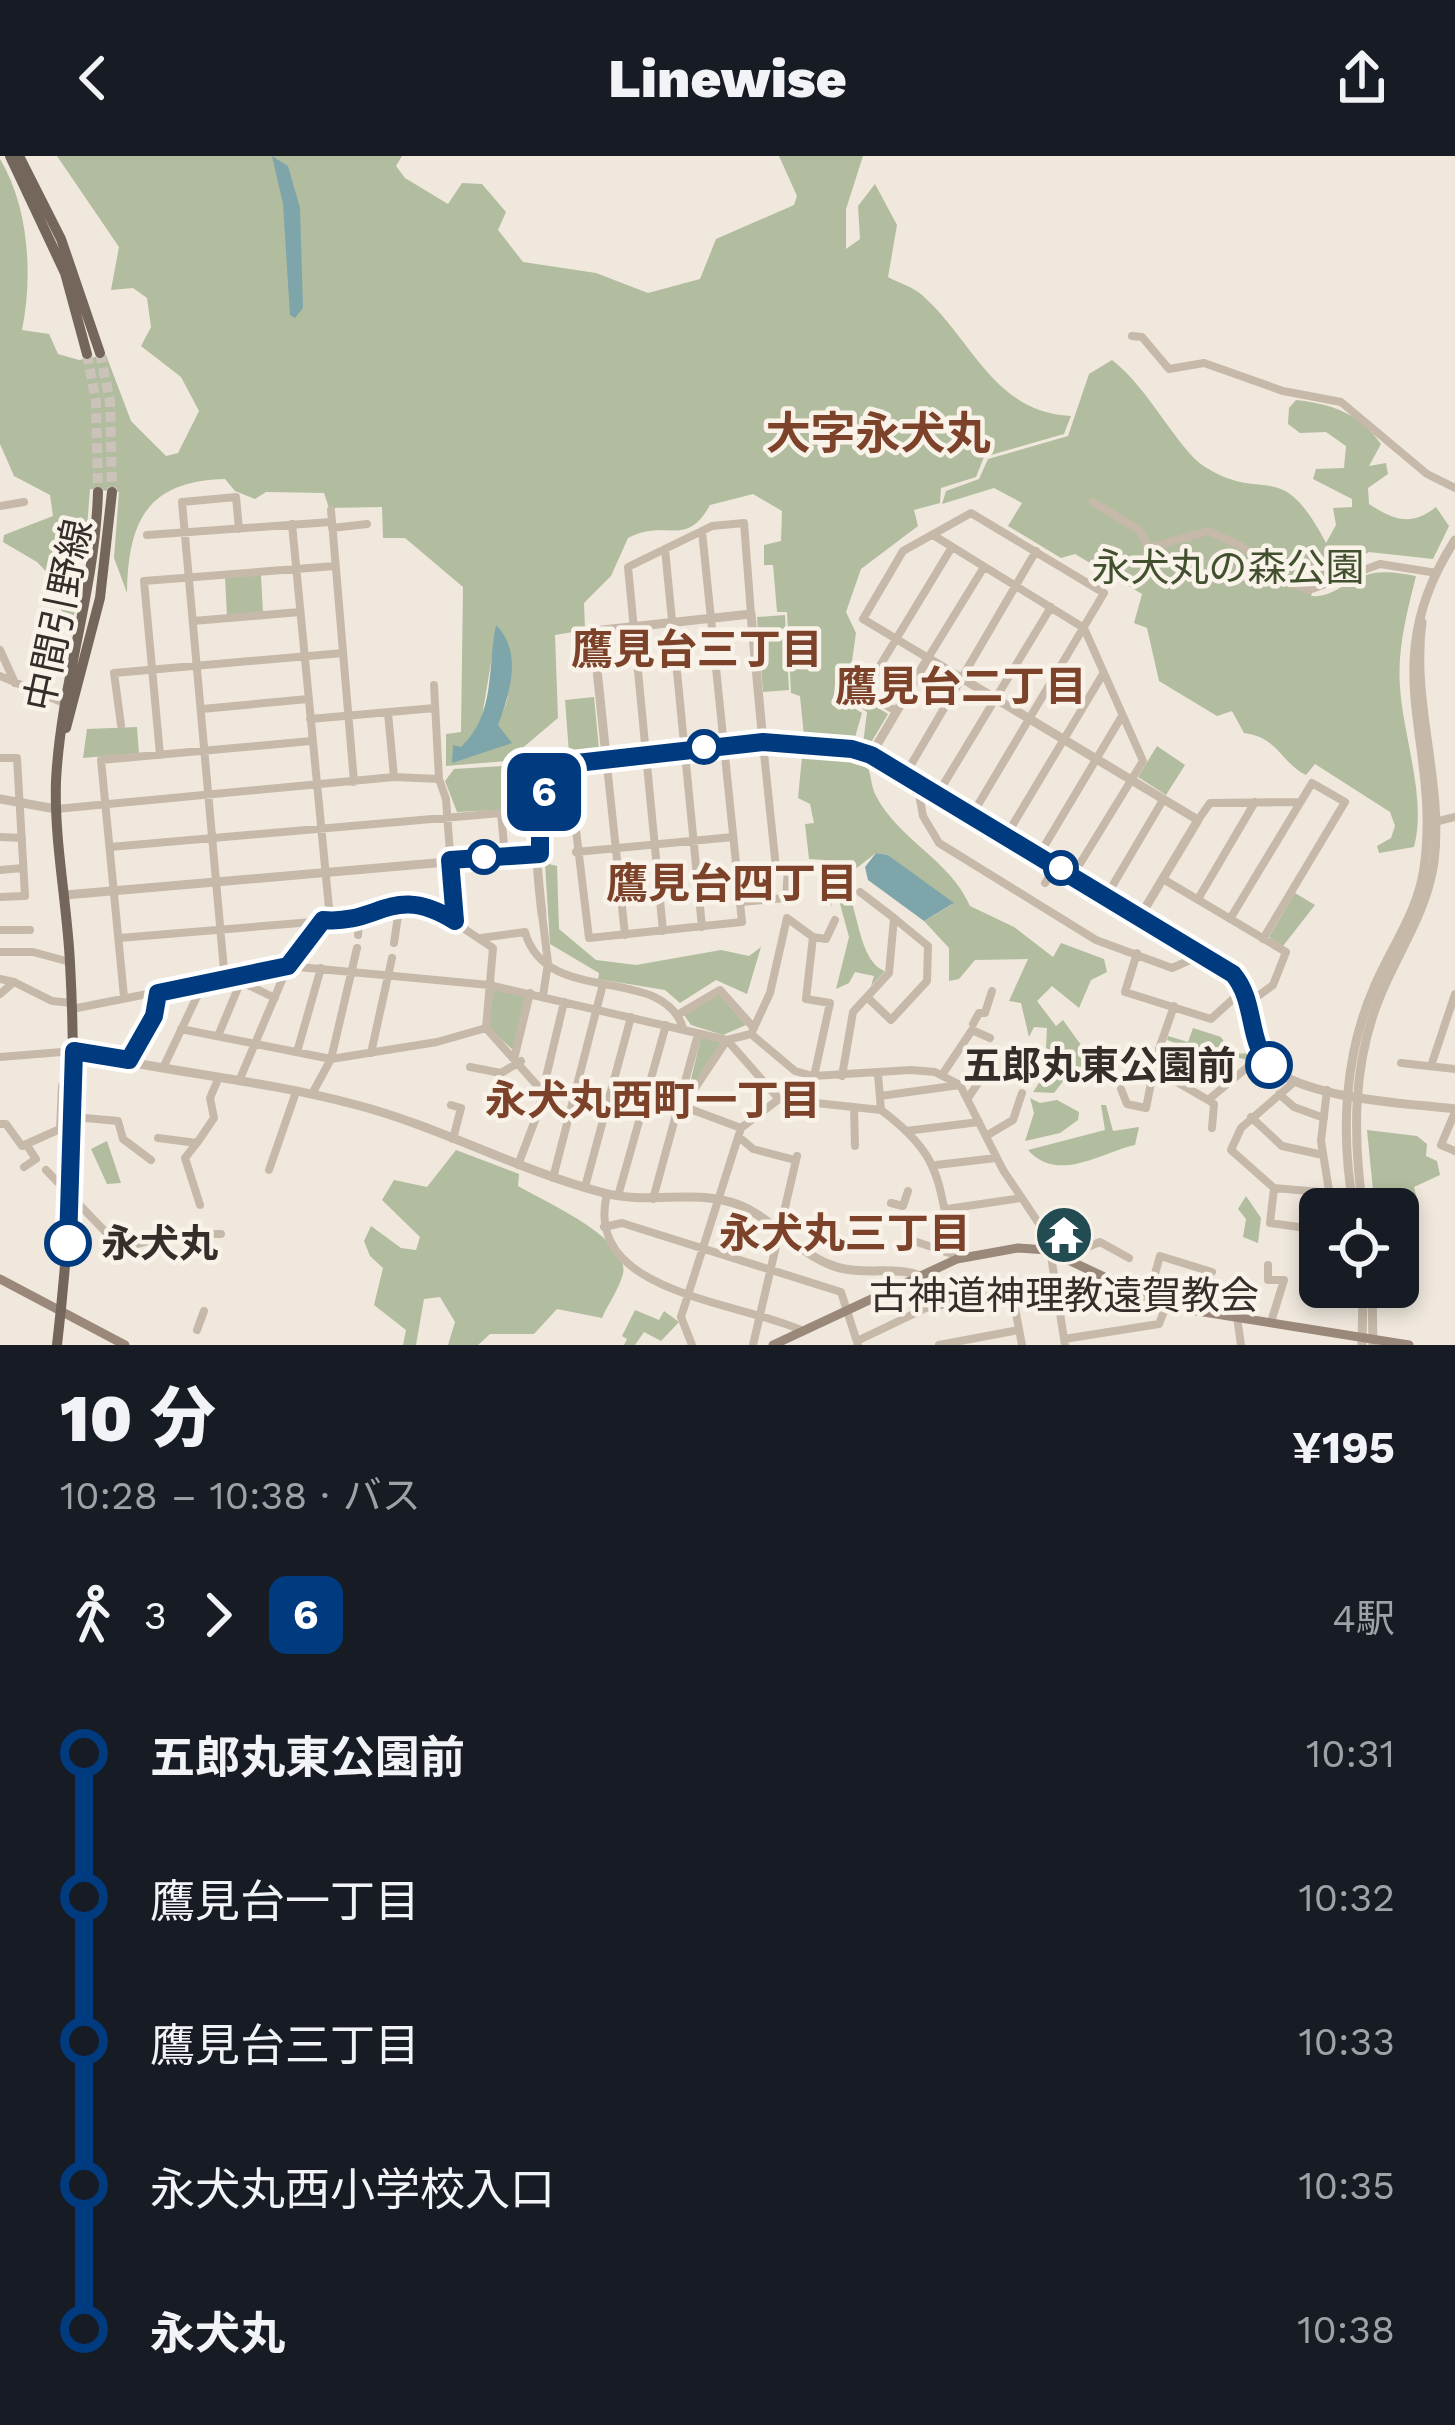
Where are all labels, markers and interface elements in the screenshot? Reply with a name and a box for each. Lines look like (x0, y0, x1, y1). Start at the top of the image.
icon: back (60, 45, 126, 111)
icon: share (1329, 45, 1395, 111)
text: Linewise (608, 47, 847, 110)
district label: 大字永犬丸 (765, 407, 991, 460)
street label: 中間引野線 (16, 515, 101, 715)
park label: 永犬丸の森公園 (1091, 545, 1365, 590)
district label: 鷹見台三丁目 (571, 625, 823, 674)
district label: 鷹見台二丁目 (835, 662, 1087, 711)
unlabelled marker (688, 731, 720, 763)
line badge: 6 (505, 753, 583, 831)
text: 6 (531, 767, 557, 816)
unlabelled marker (468, 841, 500, 873)
unlabelled marker (1045, 852, 1077, 884)
district label: 鷹見台四丁目 (606, 859, 858, 908)
place label: 五郎丸東公園前 (963, 1043, 1236, 1088)
marker: 五郎丸東公園前 (1247, 1043, 1291, 1087)
district label: 永犬丸西町一丁目 (485, 1076, 821, 1125)
map controls (1299, 1188, 1419, 1308)
button: locate (1299, 1188, 1419, 1308)
temple icon: 古神道神理教遠賀教会 (1033, 1204, 1095, 1266)
district label: 永犬丸三丁目 (719, 1209, 971, 1258)
marker: 永犬丸 (46, 1221, 90, 1265)
place label: 永犬丸 (101, 1221, 218, 1266)
place label: 古神道神理教遠賀教会 (869, 1273, 1259, 1318)
text: 10 分 (60, 1380, 216, 1457)
text: ¥195 (1292, 1421, 1395, 1474)
text: 10:28 – 10:38 · バス (60, 1473, 421, 1518)
icon: walk (60, 1582, 126, 1648)
icon: forward (185, 1582, 251, 1648)
text: 6 (293, 1590, 319, 1639)
text: 3 (144, 1593, 167, 1638)
text: 4駅 (1332, 1596, 1395, 1641)
text: 五郎丸東公園前 (150, 1731, 465, 1784)
text: 10:31 (1306, 1731, 1395, 1776)
text: 鷹見台一丁目 (150, 1875, 420, 1928)
text: 10:32 (1299, 1875, 1395, 1920)
text: 鷹見台三丁目 (150, 2019, 420, 2072)
text: 10:33 (1299, 2019, 1395, 2064)
text: 永犬丸西小学校入口 (150, 2163, 555, 2216)
text: 10:35 (1299, 2163, 1395, 2208)
text: 永犬丸 (150, 2307, 285, 2360)
text: 10:38 (1297, 2307, 1395, 2352)

